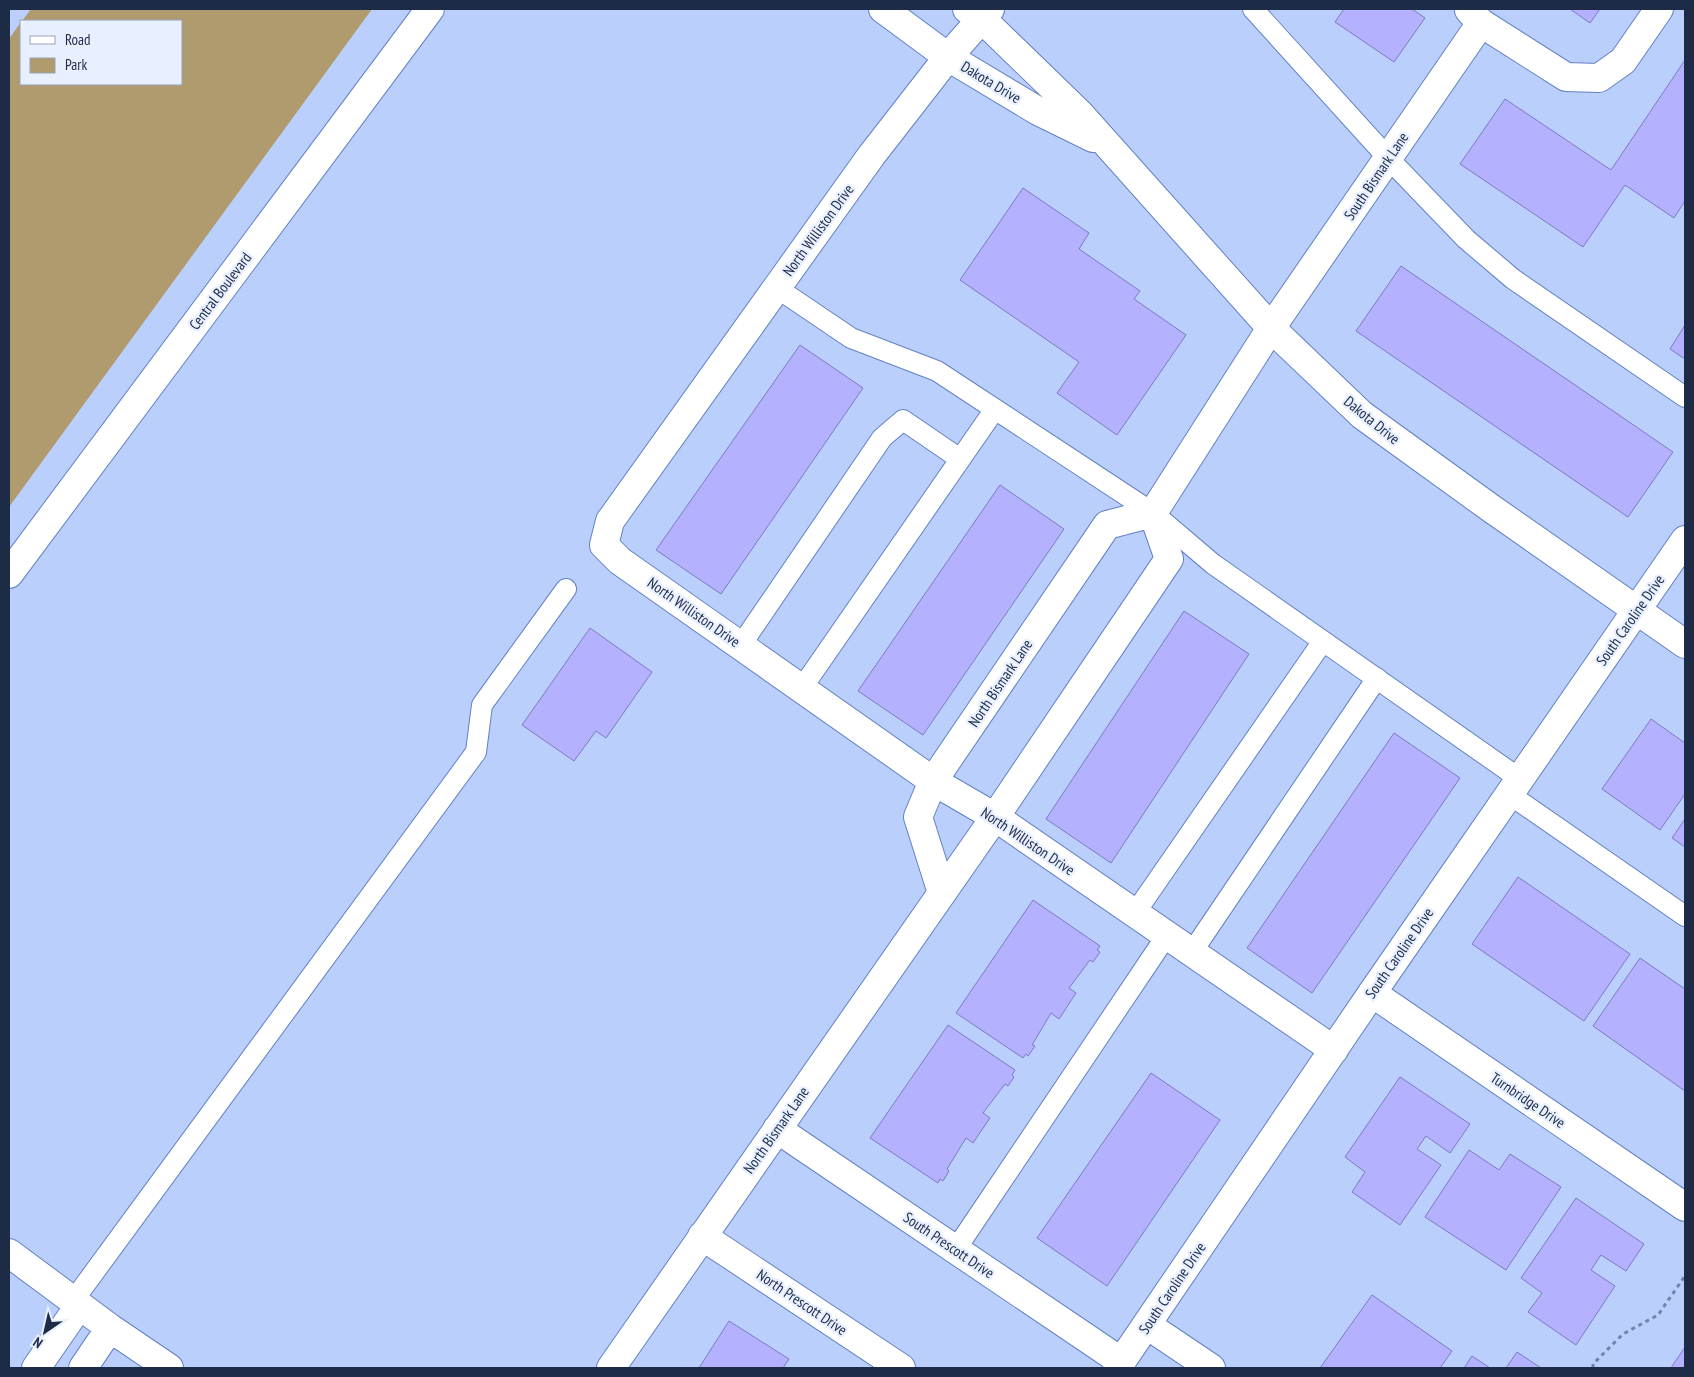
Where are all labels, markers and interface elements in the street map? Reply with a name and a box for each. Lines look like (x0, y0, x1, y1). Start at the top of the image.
legend (20, 20, 182, 85)
text: Road (65, 30, 91, 49)
text: Park (65, 55, 87, 74)
street label: Dakota Drive (958, 57, 1024, 107)
street label: South Bismark Lane (1340, 128, 1412, 224)
street label: North Williston Drive (778, 180, 858, 280)
street label: Central Boulevard (185, 249, 255, 333)
street label: Dakota Drive (1340, 392, 1404, 448)
street label: South Caroline Drive (1592, 571, 1668, 669)
street label: North Williston Drive (644, 573, 744, 651)
street label: North Bismark Lane (964, 636, 1036, 730)
street label: North Williston Drive (978, 803, 1078, 879)
street label: South Caroline Drive (1361, 904, 1437, 1002)
street label: Turnbridge Drive (1487, 1068, 1569, 1132)
street label: North Bismark Lane (739, 1083, 813, 1177)
street label: South Prescott Drive (900, 1208, 998, 1282)
street label: South Caroline Drive (1134, 1239, 1210, 1337)
street label: North Prescott Drive (753, 1265, 851, 1339)
north arrow (20, 1307, 70, 1357)
text: N (30, 1333, 46, 1352)

